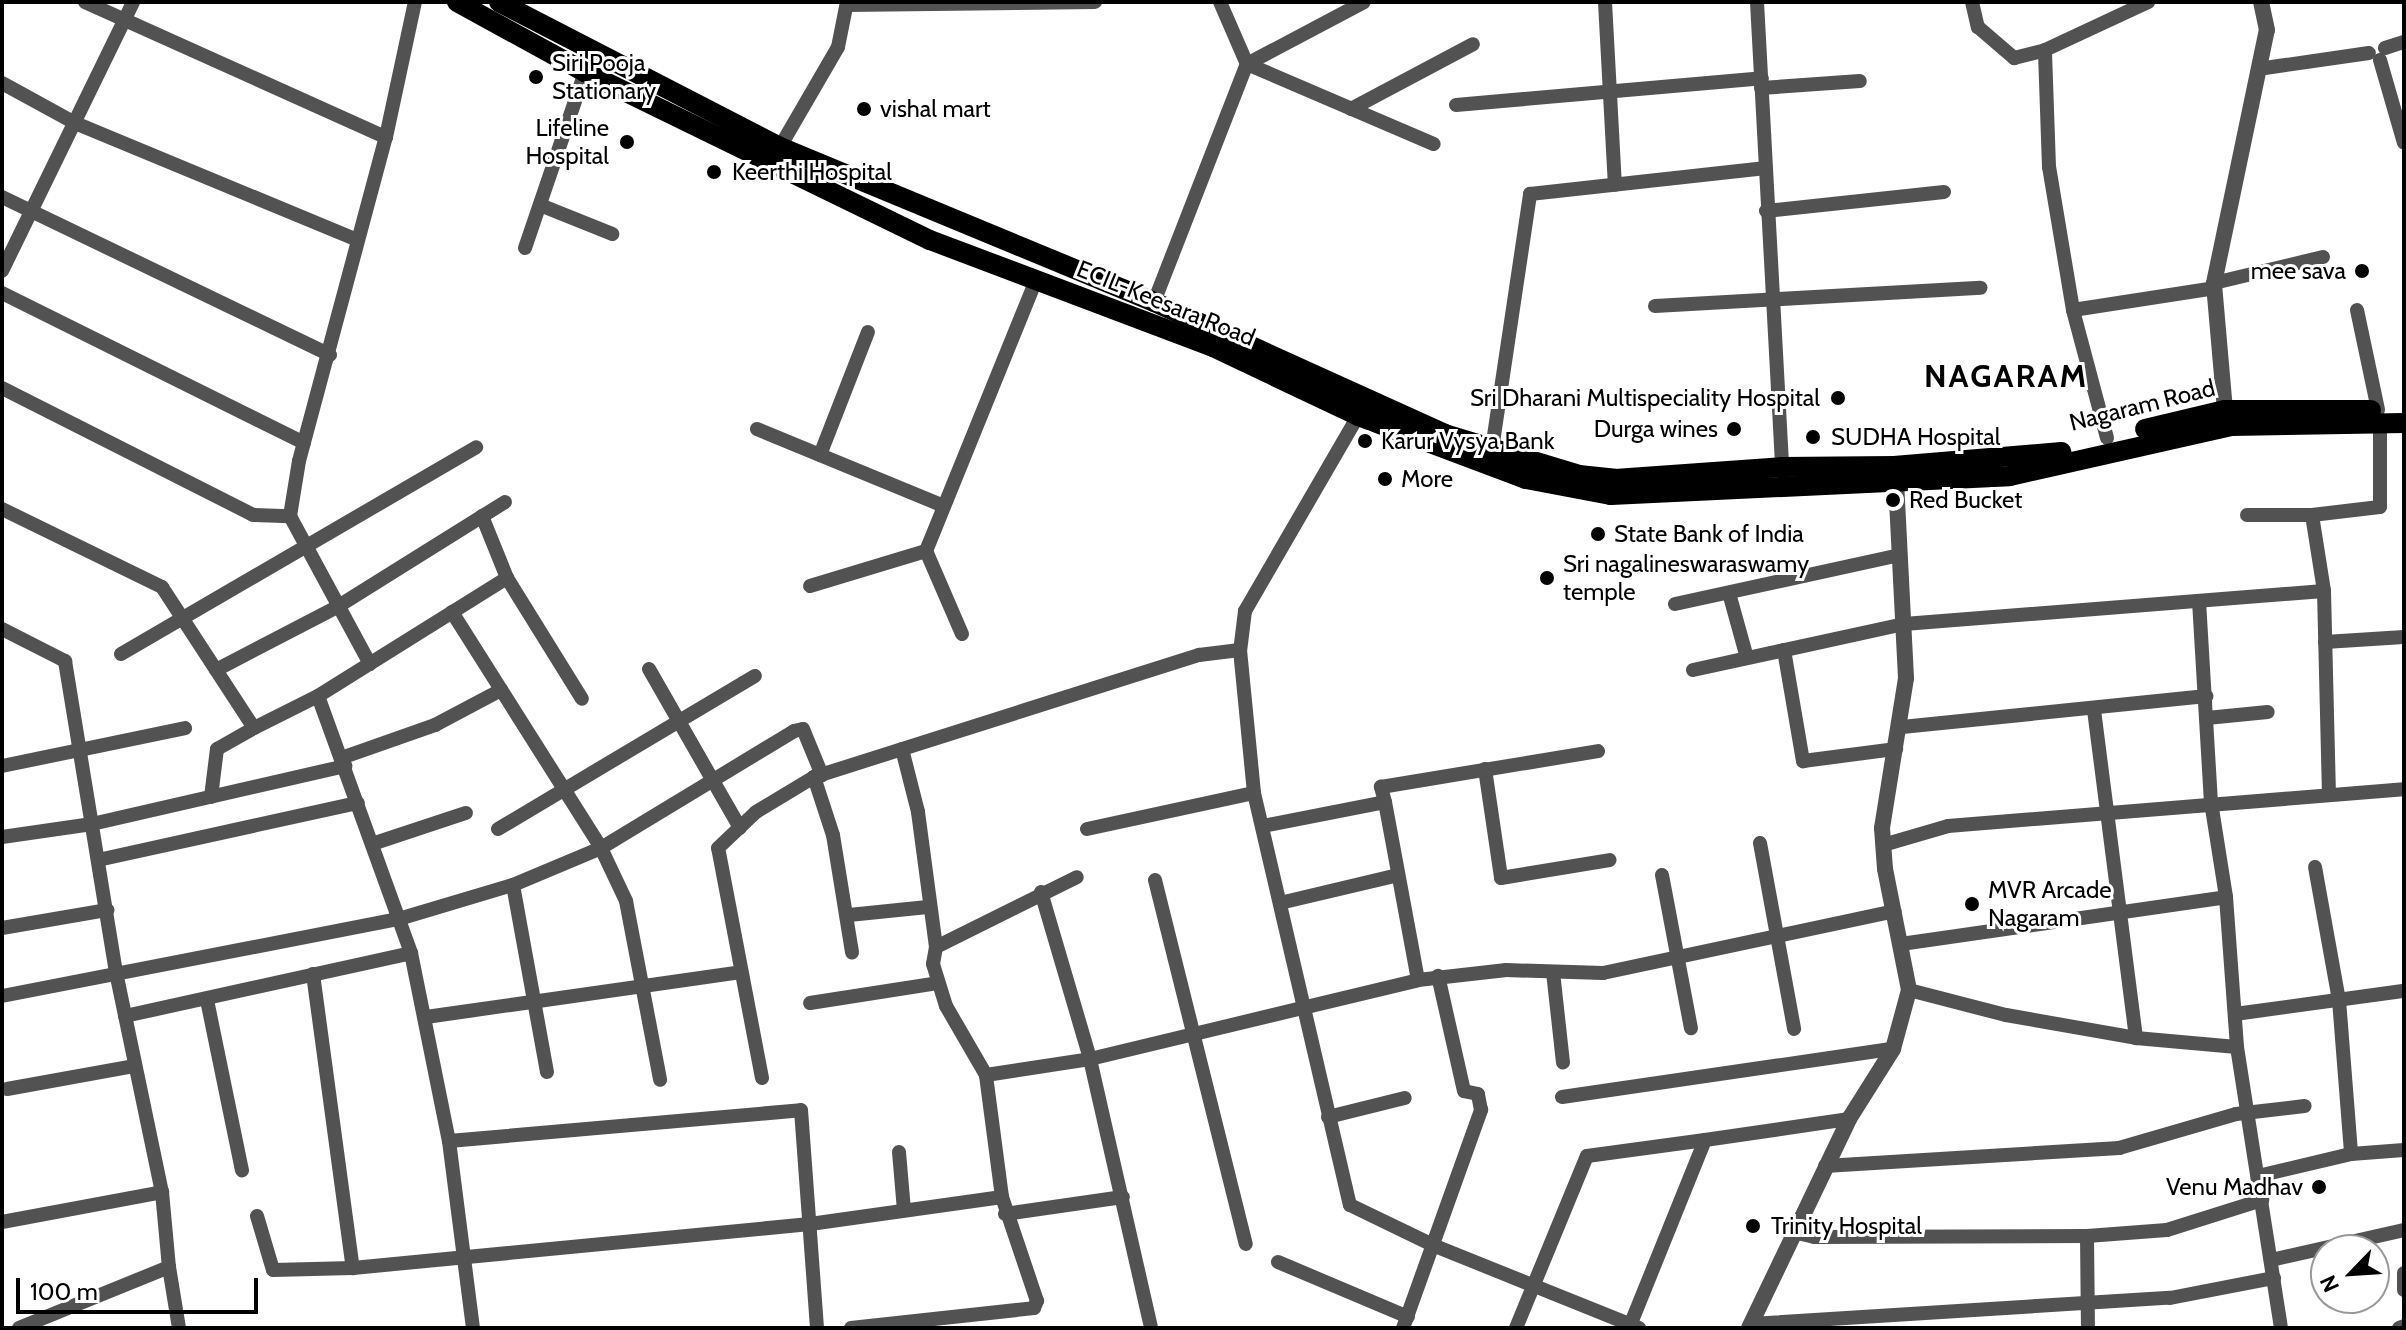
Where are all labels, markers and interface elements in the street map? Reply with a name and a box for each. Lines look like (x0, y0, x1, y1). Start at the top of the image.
place label: Siri Pooja Stationary (552, 49, 656, 105)
marker: Siri Pooja Stationary (527, 68, 545, 86)
place label: vishal mart (880, 95, 991, 123)
marker: vishal mart (855, 100, 873, 118)
place label: Lifeline Hospital (526, 114, 609, 170)
marker: Lifeline Hospital (616, 131, 638, 153)
place label: Keerthi Hospital (732, 158, 892, 186)
marker: Keerthi Hospital (703, 161, 725, 183)
street label: ECIL-Keesara Road (1073, 254, 1259, 352)
place label: mee sava (2251, 257, 2346, 285)
marker: mee sava (2353, 262, 2371, 280)
district label: NAGARAM (1924, 357, 2088, 395)
street label: Nagaram Road (2066, 373, 2218, 437)
place label: Sri Dharani Multispeciality Hospital (1470, 384, 1820, 412)
marker: Sri Dharani Multispeciality Hospital (1827, 387, 1849, 409)
place label: Durga wines (1594, 415, 1718, 443)
marker: Durga wines (1725, 420, 1743, 438)
place label: SUDHA Hospital (1831, 423, 2000, 451)
marker: SUDHA Hospital (1802, 426, 1824, 448)
place label: Karur Vysya Bank (1381, 427, 1554, 455)
marker: Karur Vysya Bank (1356, 432, 1374, 450)
place label: More (1401, 465, 1453, 493)
marker: More (1376, 470, 1394, 488)
place label: Red Bucket (1909, 486, 2022, 514)
marker: Red Bucket (1884, 491, 1902, 509)
place label: State Bank of India (1614, 520, 1804, 548)
marker: State Bank of India (1589, 525, 1607, 543)
place label: Sri nagalineswaraswamy temple (1563, 550, 1809, 606)
marker: Sri nagalineswaraswamy temple (1538, 569, 1556, 587)
place label: MVR Arcade Nagaram (1988, 876, 2112, 932)
marker: MVR Arcade Nagaram (1963, 895, 1981, 913)
place label: Venu Madhav (2166, 1173, 2303, 1201)
marker: Venu Madhav (2310, 1178, 2328, 1196)
place label: Trinity Hospital (1771, 1212, 1922, 1240)
marker: Trinity Hospital (1742, 1215, 1764, 1237)
north arrow (2310, 1234, 2390, 1314)
scale bar (20, 1262, 262, 1312)
text: N (2314, 1271, 2345, 1296)
text: 100 m (30, 1277, 98, 1306)

